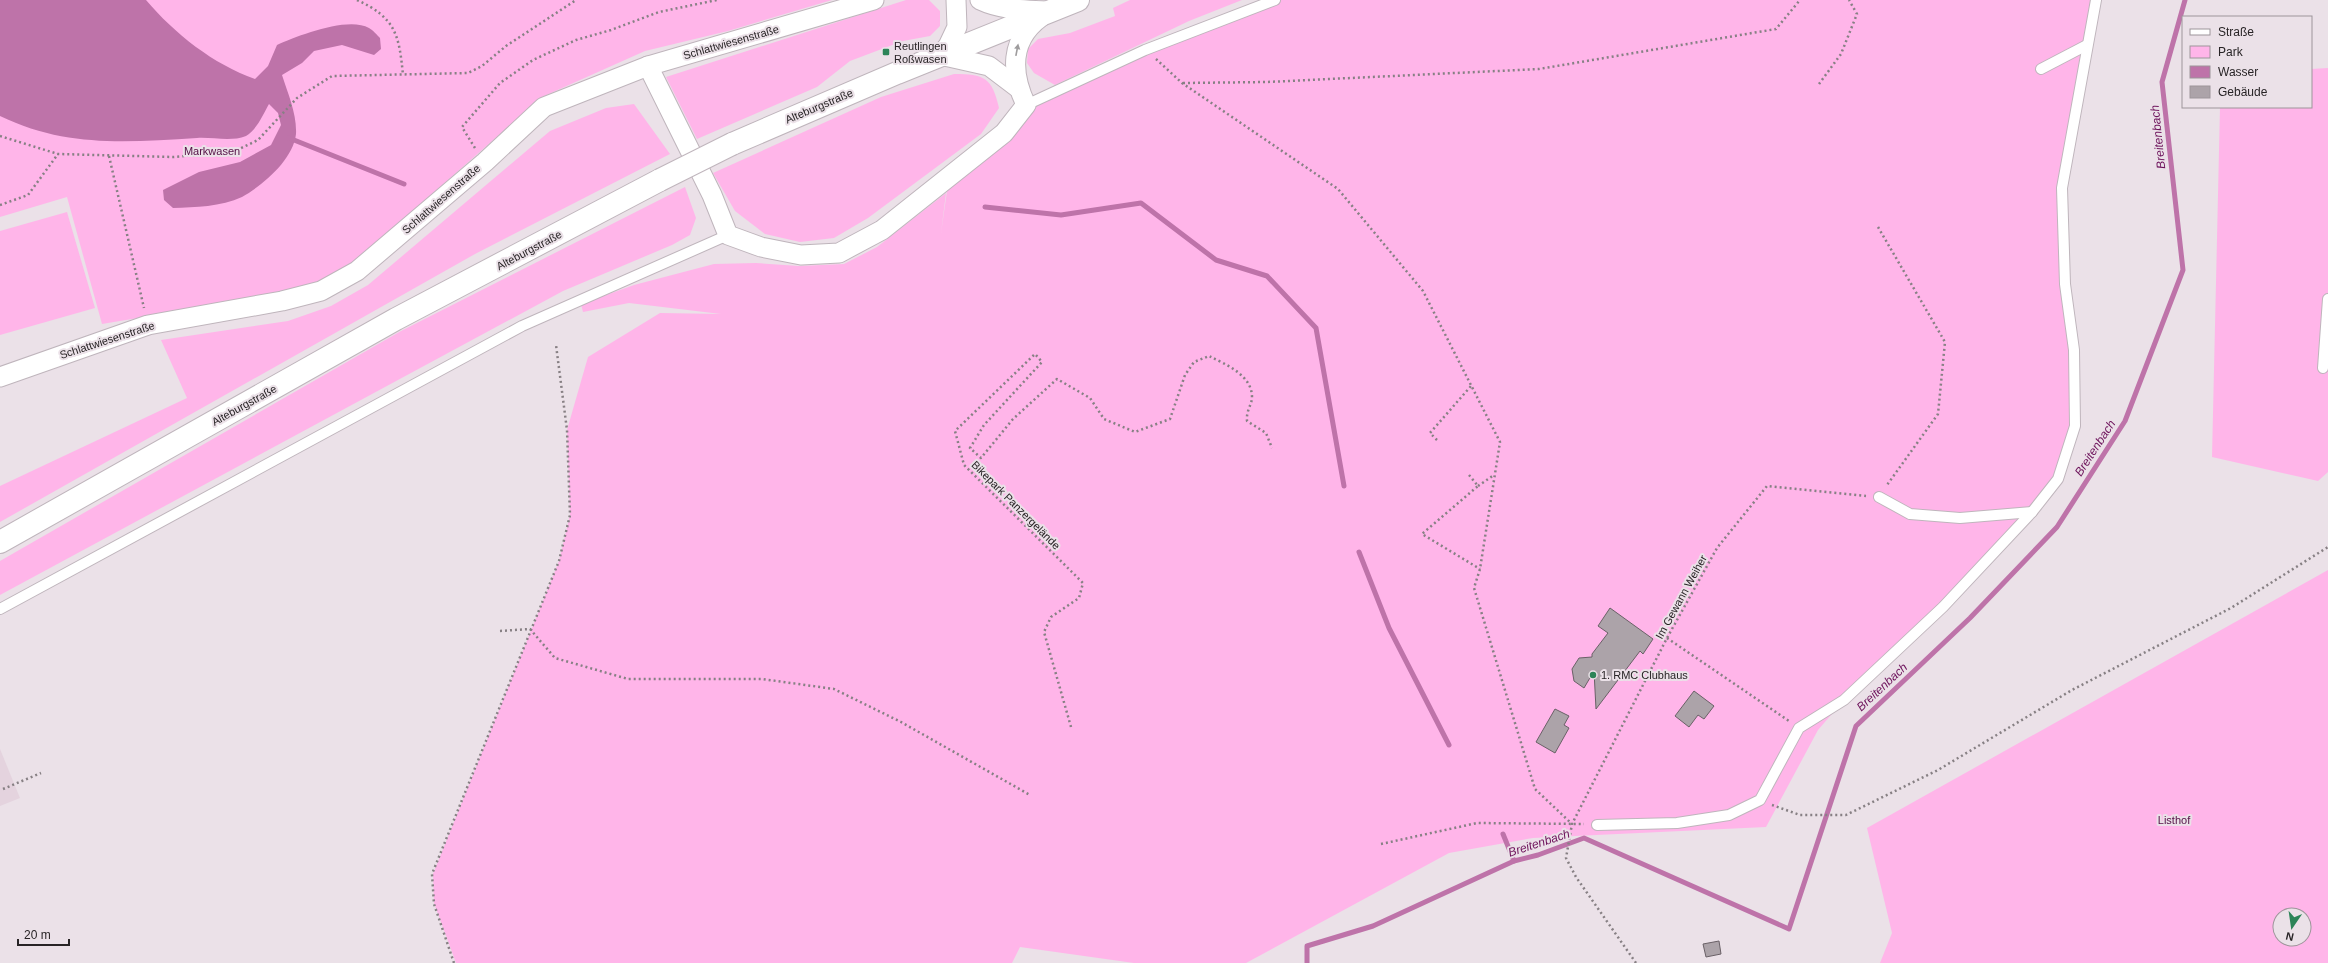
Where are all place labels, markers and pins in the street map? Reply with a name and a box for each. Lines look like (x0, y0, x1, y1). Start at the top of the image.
place label: Reutlingen Roßwasen (894, 40, 947, 65)
marker: Reutlingen Roßwasen (881, 47, 891, 57)
place label: 1. RMC Clubhaus (1601, 669, 1688, 681)
marker: 1. RMC Clubhaus (1588, 670, 1598, 680)

